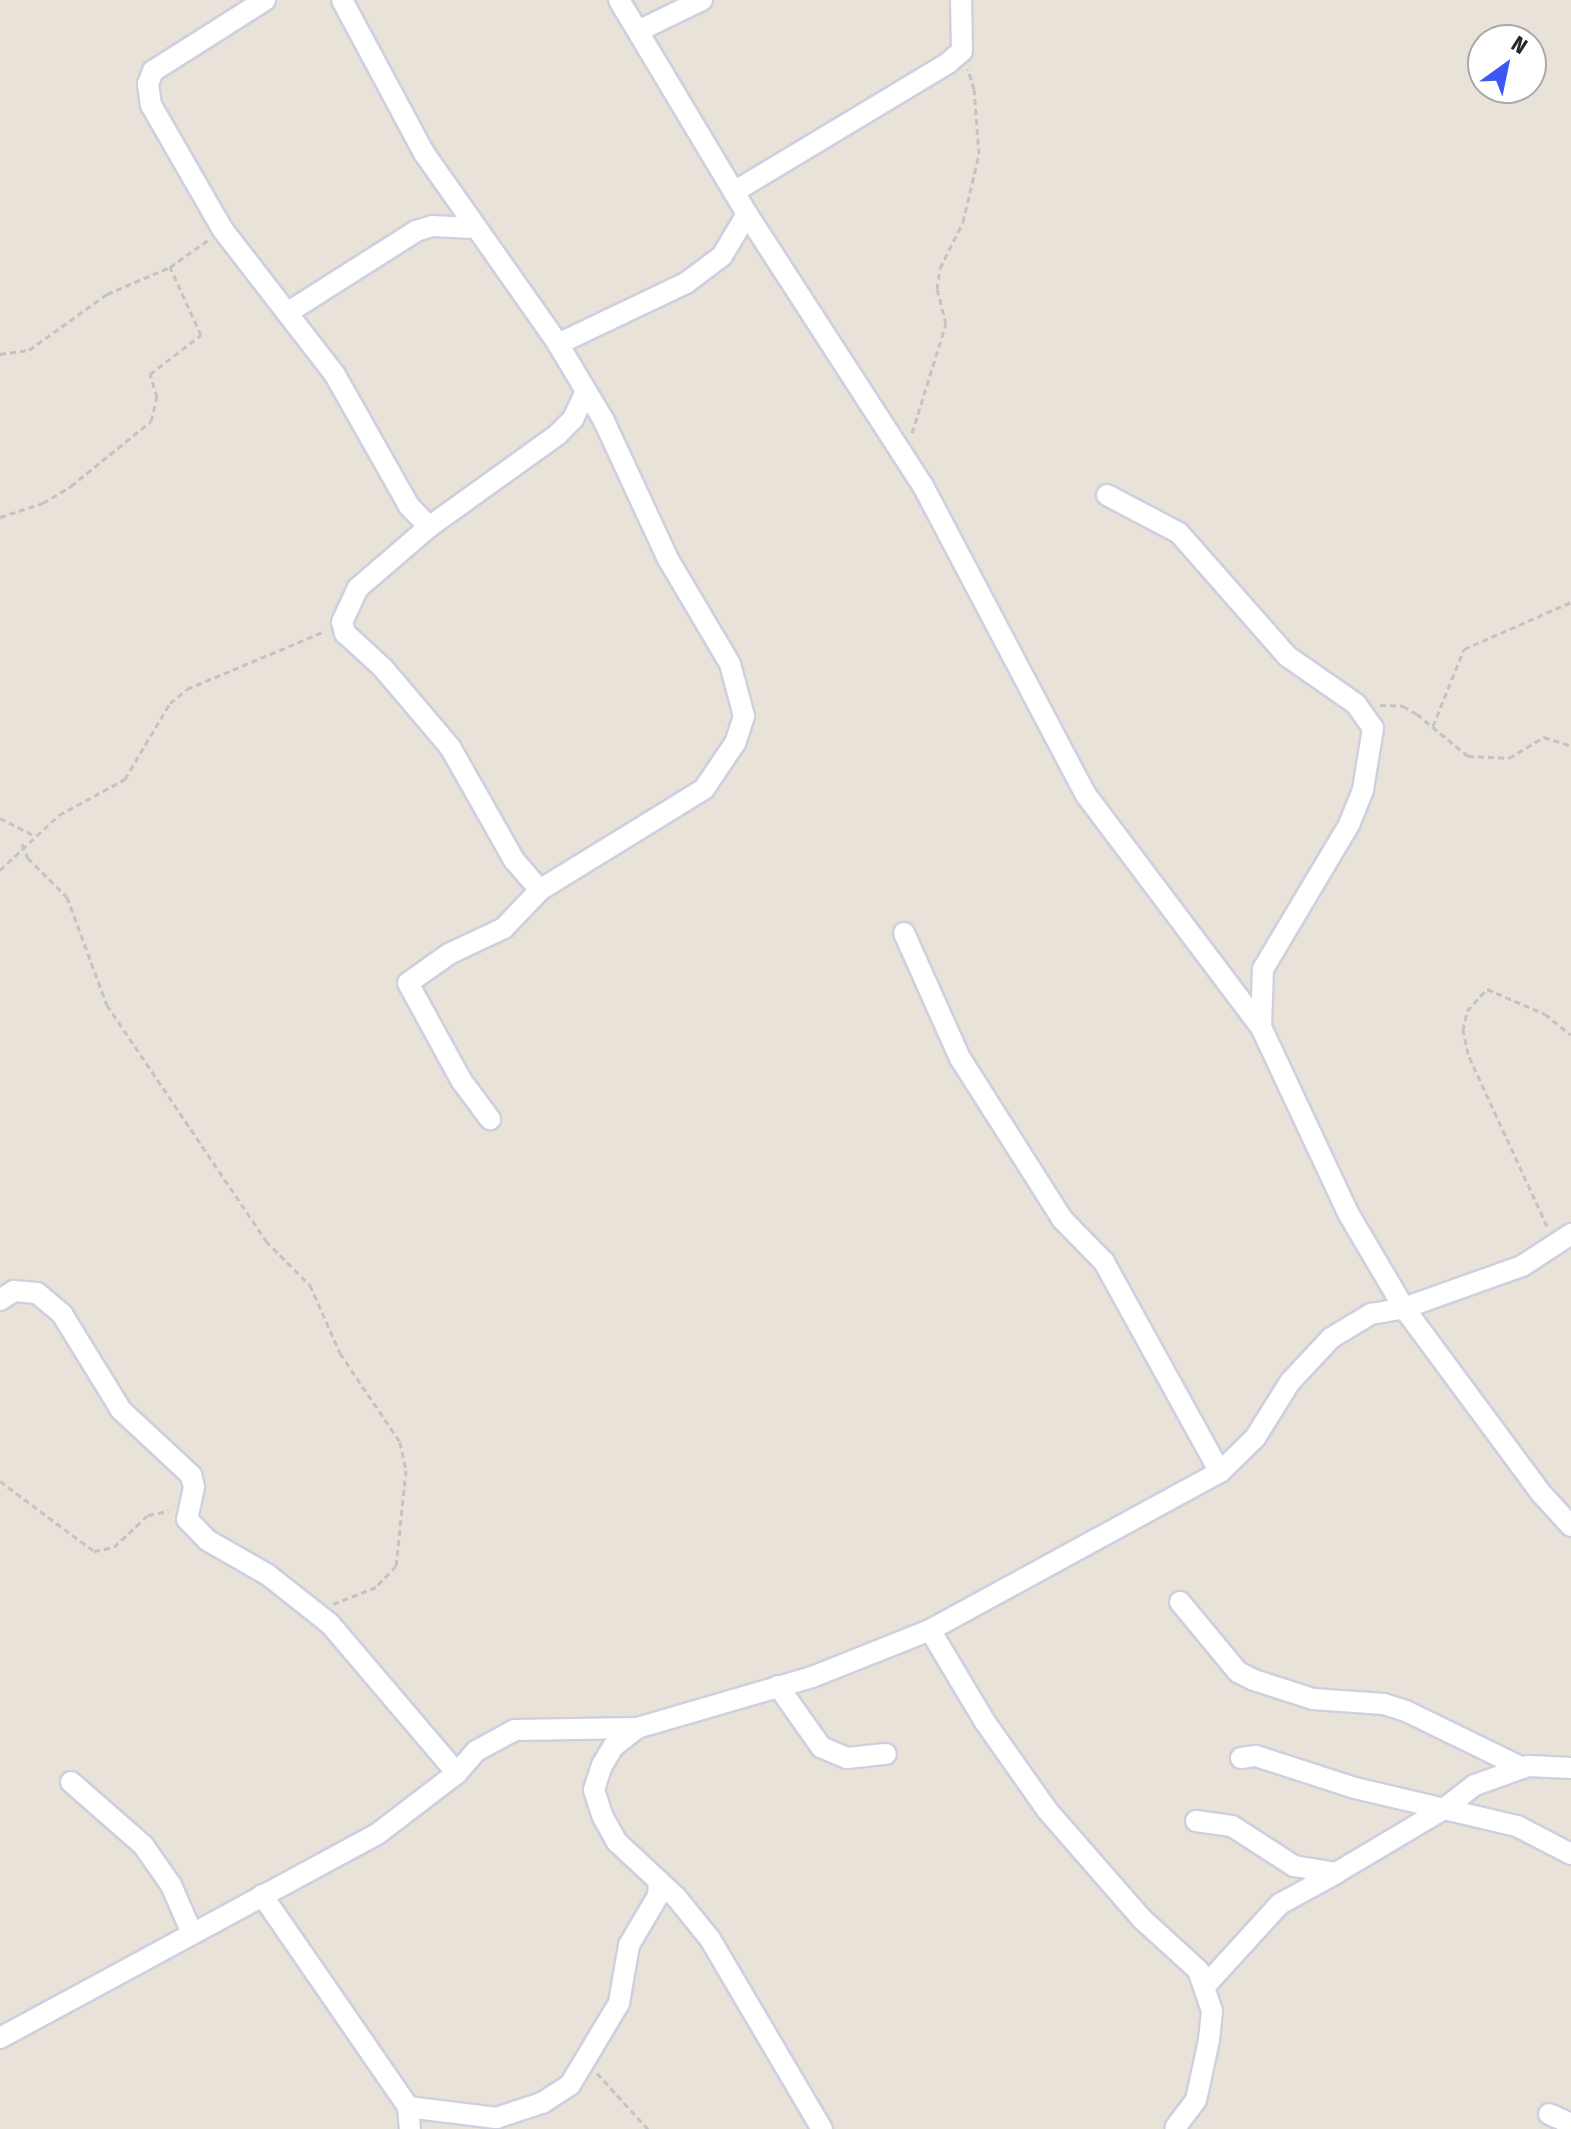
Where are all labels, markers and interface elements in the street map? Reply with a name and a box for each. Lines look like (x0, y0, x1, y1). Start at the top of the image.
north arrow (1467, 24, 1547, 104)
text: N (1506, 30, 1532, 60)

